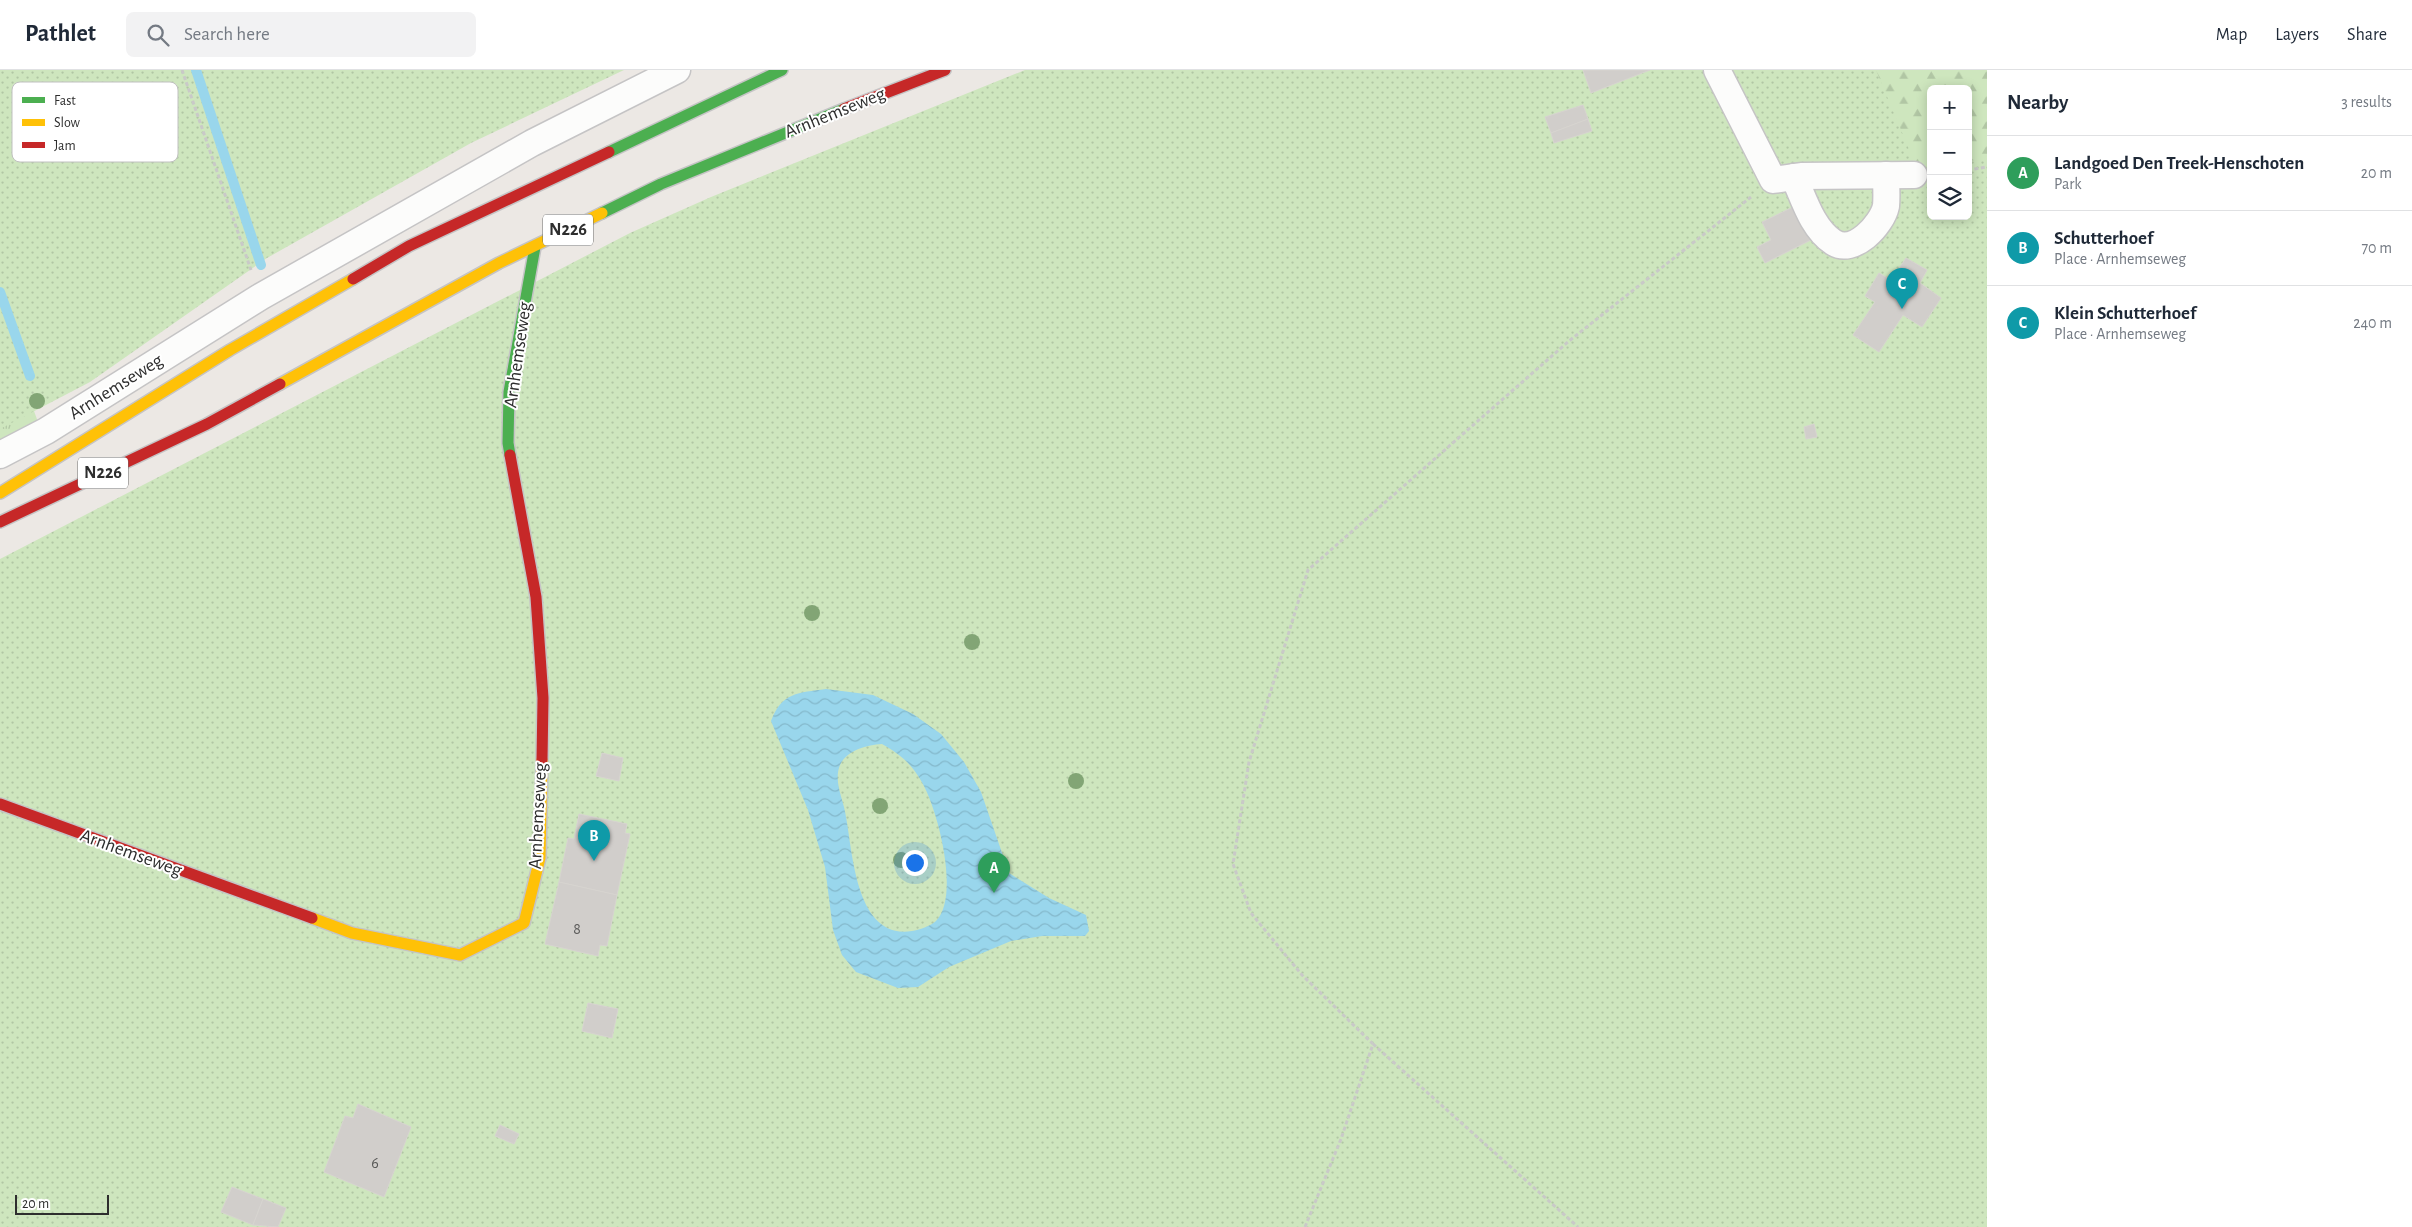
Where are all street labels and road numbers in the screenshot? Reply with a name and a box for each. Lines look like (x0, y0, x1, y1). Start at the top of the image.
street label: Arnhemseweg (782, 84, 889, 142)
road number: N226 (543, 214, 593, 246)
street label: Arnhemseweg (501, 300, 535, 409)
street label: Arnhemseweg (66, 350, 167, 423)
road number: N226 (78, 458, 128, 488)
street label: Arnhemseweg (526, 761, 550, 870)
street label: Arnhemseweg (78, 826, 185, 880)

